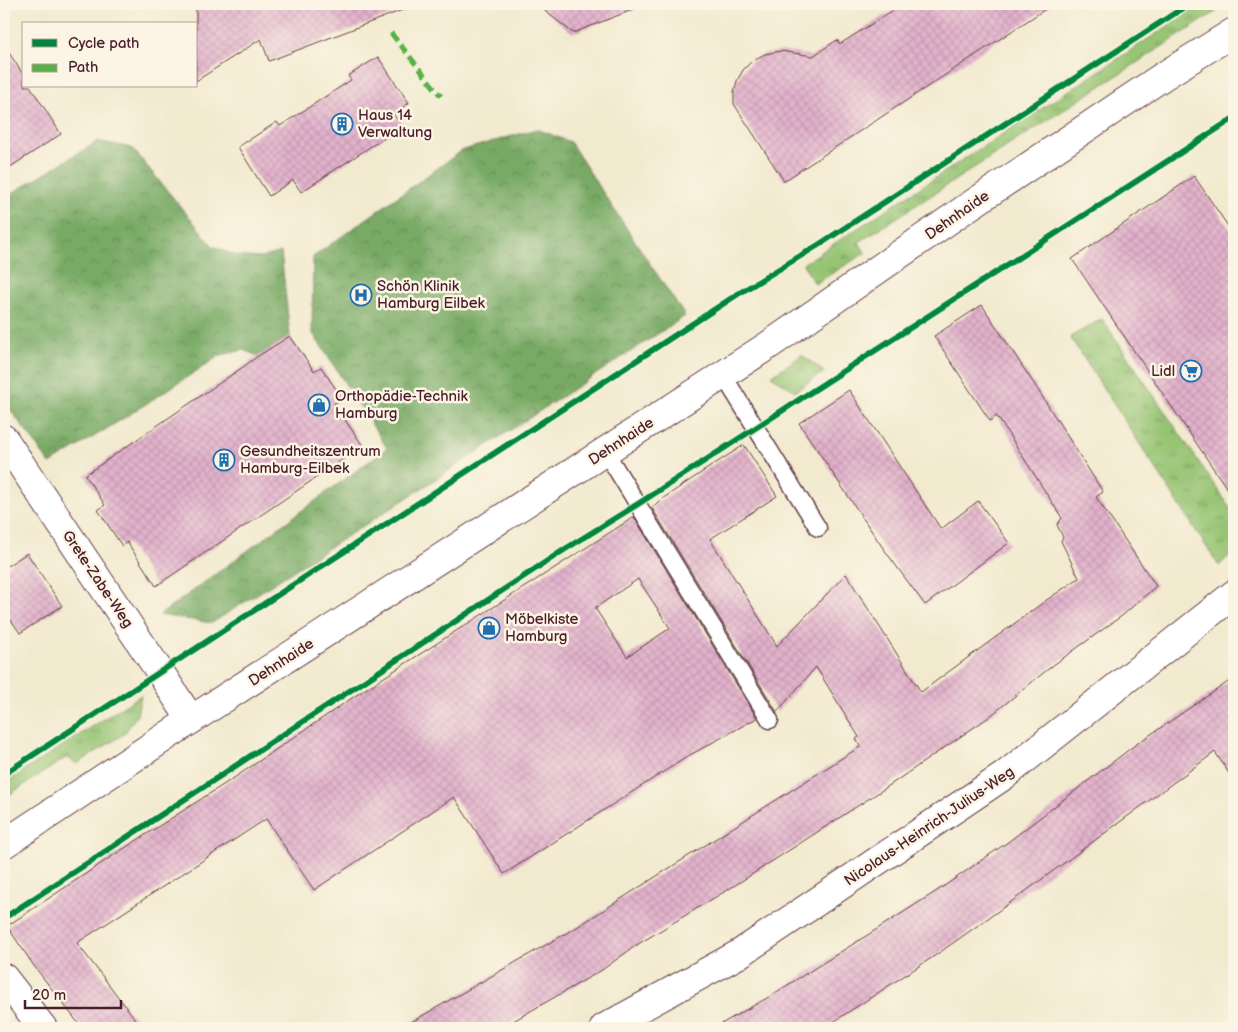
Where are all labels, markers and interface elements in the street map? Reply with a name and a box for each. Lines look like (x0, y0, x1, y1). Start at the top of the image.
legend (22, 22, 198, 88)
text: Cycle path (68, 34, 139, 53)
text: Path (68, 58, 98, 77)
place label: Haus 14 Verwaltung (358, 106, 432, 142)
building icon: Haus 14 Verwaltung (330, 112, 354, 136)
street label: Dehnhaide (921, 186, 993, 244)
place label: Schön Klinik Hamburg Eilbek (377, 277, 486, 313)
hospital icon: Schön Klinik Hamburg Eilbek (349, 283, 373, 307)
supermarket icon: Lidl (1179, 359, 1203, 383)
place label: Lidl (1151, 362, 1175, 381)
place label: Orthopädie-Technik Hamburg (335, 387, 468, 423)
shop icon: Orthopädie-Technik Hamburg (307, 393, 331, 417)
street label: Dehnhaide (585, 413, 658, 470)
place label: Gesundheitszentrum Hamburg-Eilbek (240, 442, 381, 478)
building icon: Gesundheitszentrum Hamburg-Eilbek (212, 448, 236, 472)
street label: Grete-Zabe-Weg (58, 527, 137, 632)
place label: Möbelkiste Hamburg (505, 610, 579, 646)
shop icon: Möbelkiste Hamburg (477, 616, 501, 640)
street label: Dehnhaide (245, 634, 318, 691)
street label: Nicolaus-Heinrich-Julius-Weg (841, 762, 1018, 890)
scale bar (25, 977, 121, 1009)
text: 20 m (32, 986, 66, 1005)

